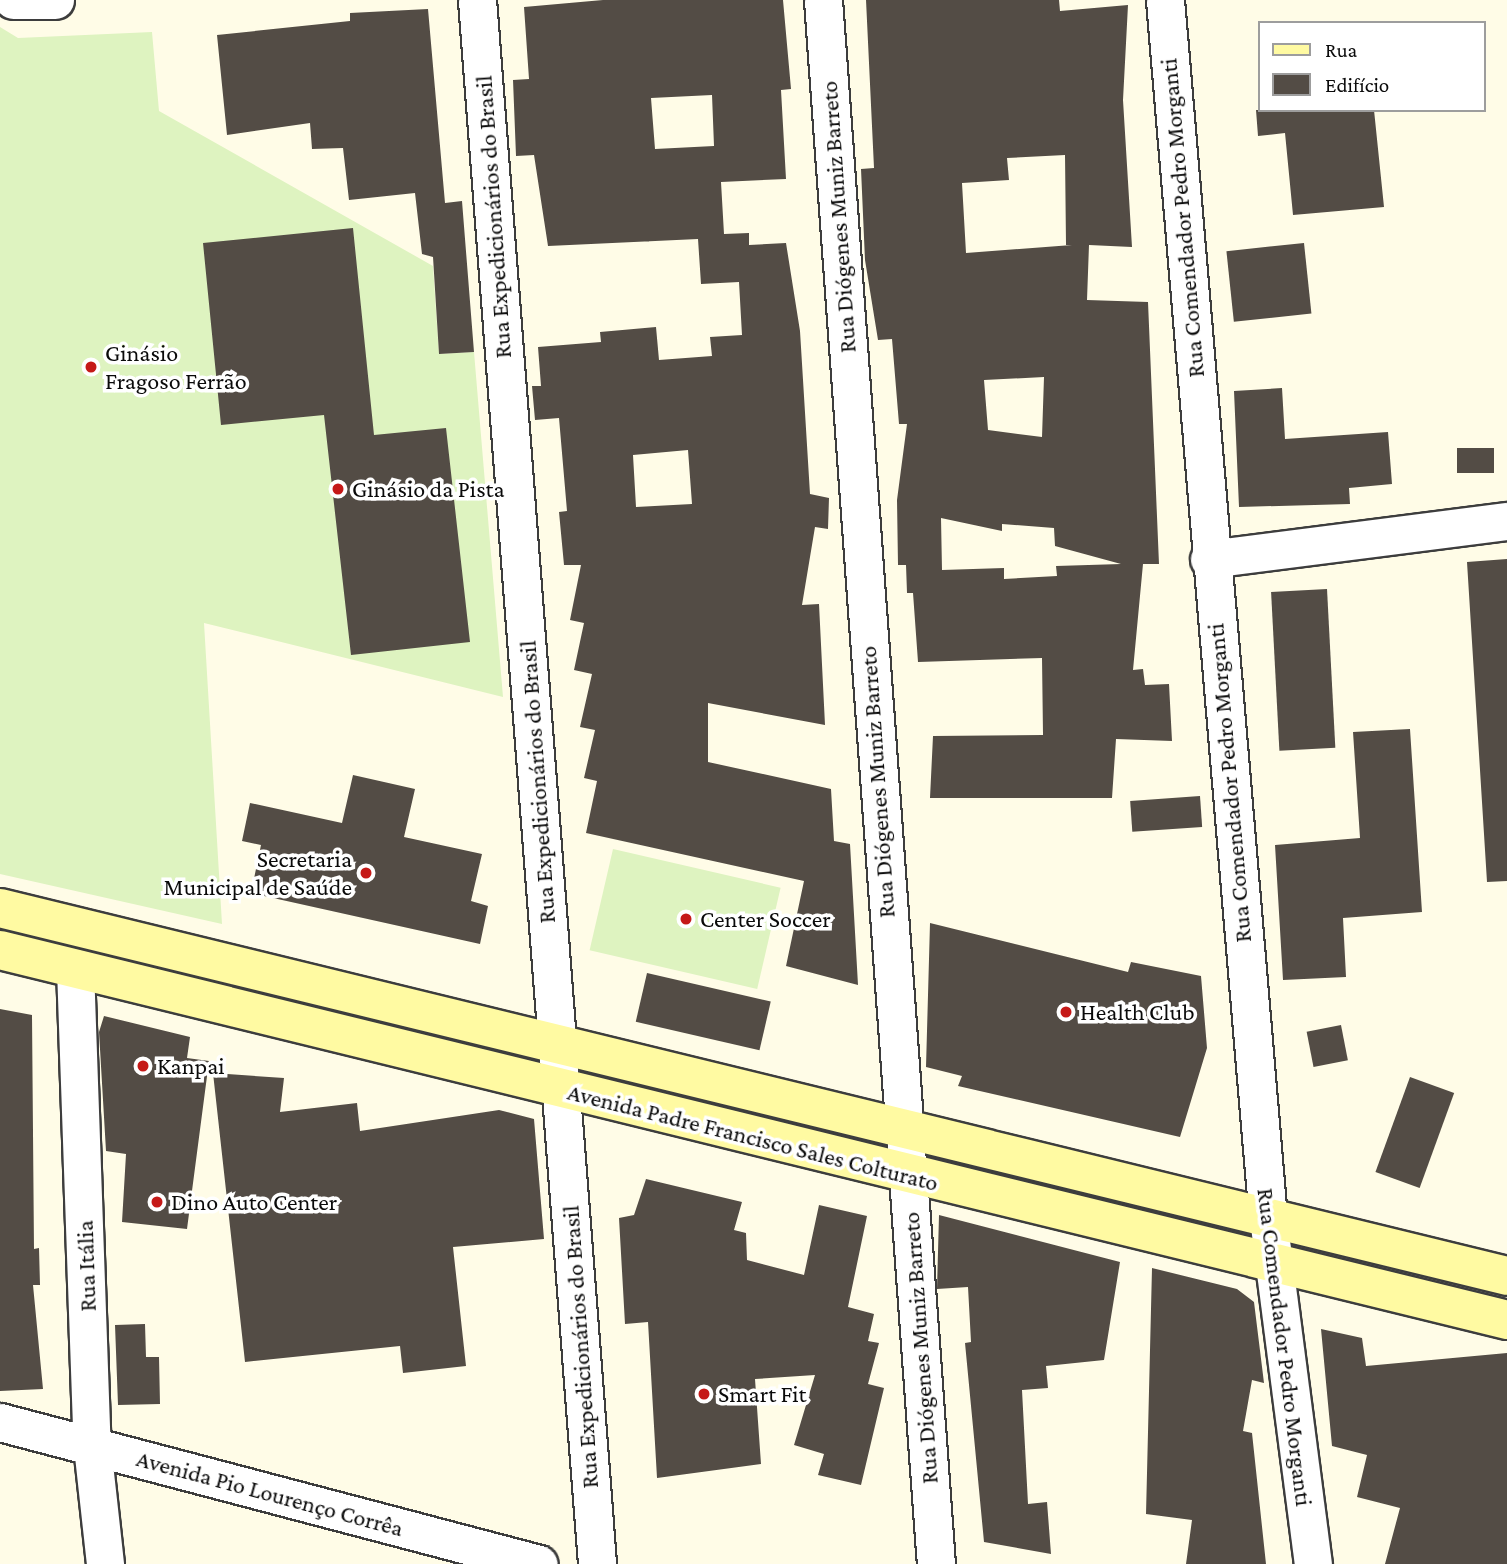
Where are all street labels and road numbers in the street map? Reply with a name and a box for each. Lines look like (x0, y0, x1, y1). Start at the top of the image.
street label: Rua Comendador Pedro Morganti (1154, 57, 1210, 379)
street label: Rua Expedicionários do Brasil (469, 75, 517, 359)
street label: Rua Diógenes Muniz Barreto (814, 80, 862, 354)
street label: Rua Comendador Pedro Morganti (1201, 622, 1257, 944)
street label: Rua Expedicionários do Brasil (513, 640, 561, 924)
street label: Rua Diógenes Muniz Barreto (853, 645, 901, 919)
street label: Avenida Padre Francisco Sales Colturato (565, 1077, 941, 1197)
street label: Rua Comendador Pedro Morganti (1251, 1186, 1319, 1508)
street label: Rua Expedicionários do Brasil (556, 1205, 604, 1489)
street label: Rua Diógenes Muniz Barreto (896, 1211, 944, 1485)
street label: Rua Itália (70, 1220, 102, 1312)
street label: Avenida Pio Lourenço Corrêa (133, 1443, 407, 1543)

